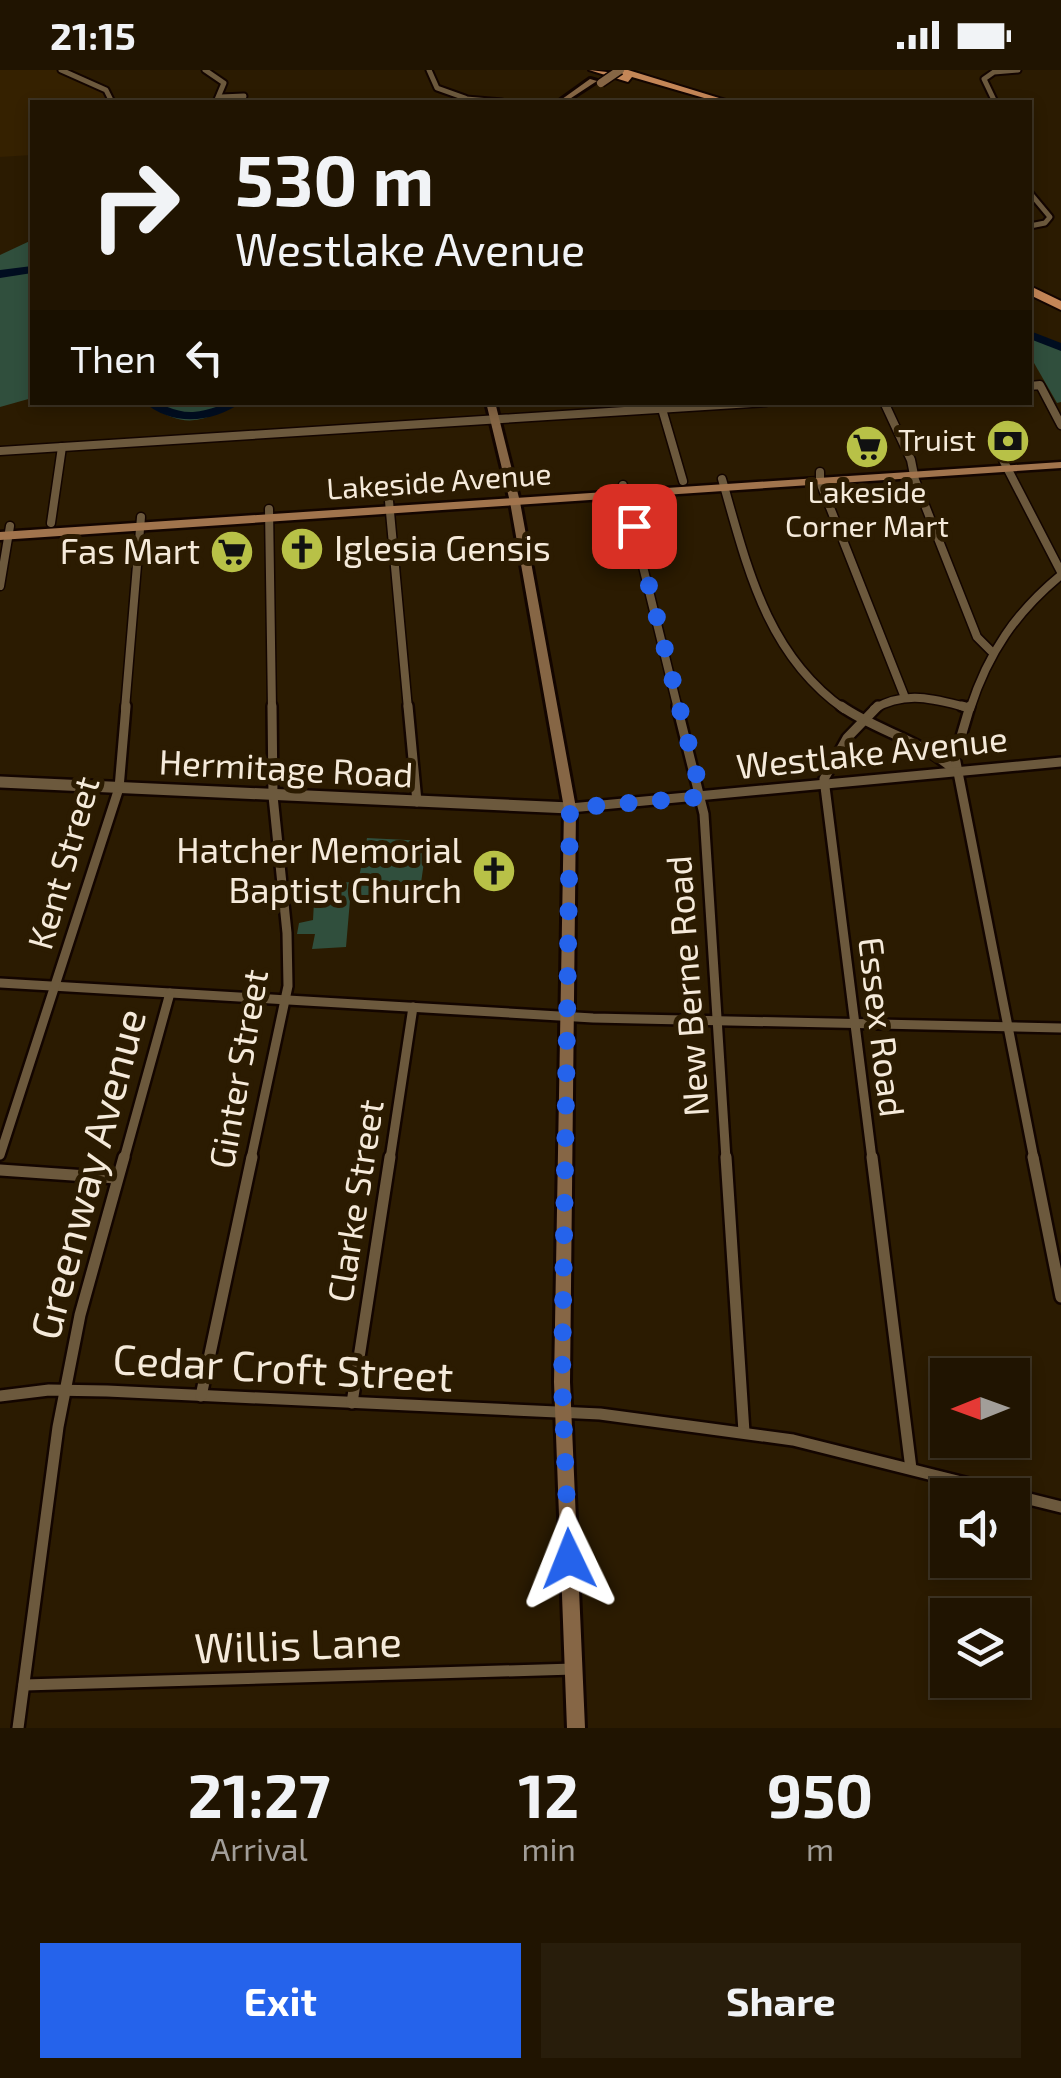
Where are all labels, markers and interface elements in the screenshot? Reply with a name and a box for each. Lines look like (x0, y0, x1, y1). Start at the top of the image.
text: 21:15 (50, 12, 136, 58)
text: 530 m (235, 136, 434, 220)
icon: right (70, 140, 200, 270)
text: Westlake Avenue (235, 221, 585, 275)
icon: left (177, 330, 232, 385)
text: Then (70, 335, 157, 381)
bank icon: Truist (985, 418, 1031, 464)
place label: Truist (898, 421, 976, 457)
supermarket icon: Lakeside Corner Mart (844, 424, 890, 470)
street label: Lakeside Avenue (325, 454, 552, 506)
place label: Lakeside Corner Mart (785, 473, 949, 543)
pin (592, 484, 677, 569)
icon: arrive (607, 499, 662, 554)
church icon: Iglesia Gensis (279, 526, 325, 572)
place label: Iglesia Gensis (334, 526, 551, 568)
place label: Fas Mart (60, 529, 200, 571)
supermarket icon: Fas Mart (209, 529, 255, 575)
street label: Westlake Avenue (734, 716, 1009, 786)
street label: Hermitage Road (158, 739, 414, 795)
street label: Kent Street (17, 771, 107, 954)
place label: Hatcher Memorial Baptist Church (176, 828, 463, 910)
church icon: Hatcher Memorial Baptist Church (471, 848, 517, 894)
street label: New Berne Road (656, 854, 716, 1118)
street label: Essex Road (851, 934, 915, 1119)
street label: Ginter Street (199, 966, 275, 1172)
street label: Greenway Avenue (18, 1003, 154, 1344)
street label: Clarke Street (317, 1096, 391, 1305)
street label: Cedar Croft Street (112, 1332, 455, 1400)
north arrow (930, 1358, 1030, 1458)
map controls (930, 1358, 1030, 1698)
button: sound (930, 1478, 1030, 1578)
position arrow (517, 1507, 621, 1611)
button: layers (930, 1598, 1030, 1698)
street label: Willis Lane (193, 1614, 403, 1672)
text: 21:27 (188, 1758, 331, 1830)
text: 12 (518, 1758, 579, 1830)
text: 950 (767, 1758, 873, 1830)
text: Arrival (210, 1829, 308, 1867)
text: min (521, 1829, 576, 1867)
text: m (806, 1829, 834, 1867)
button: Exit (40, 1943, 521, 2058)
button: Share (541, 1943, 1021, 2058)

